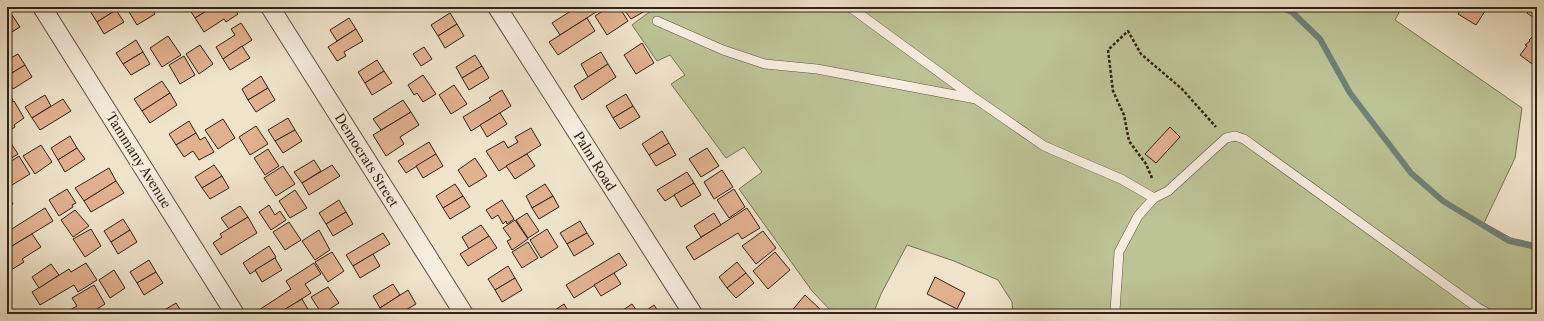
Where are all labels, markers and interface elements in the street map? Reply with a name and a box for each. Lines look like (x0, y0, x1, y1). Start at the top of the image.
street label: Tammany Avenue (103, 109, 175, 211)
street label: Democrats Street (332, 110, 402, 210)
street label: Palm Road (571, 128, 620, 194)

